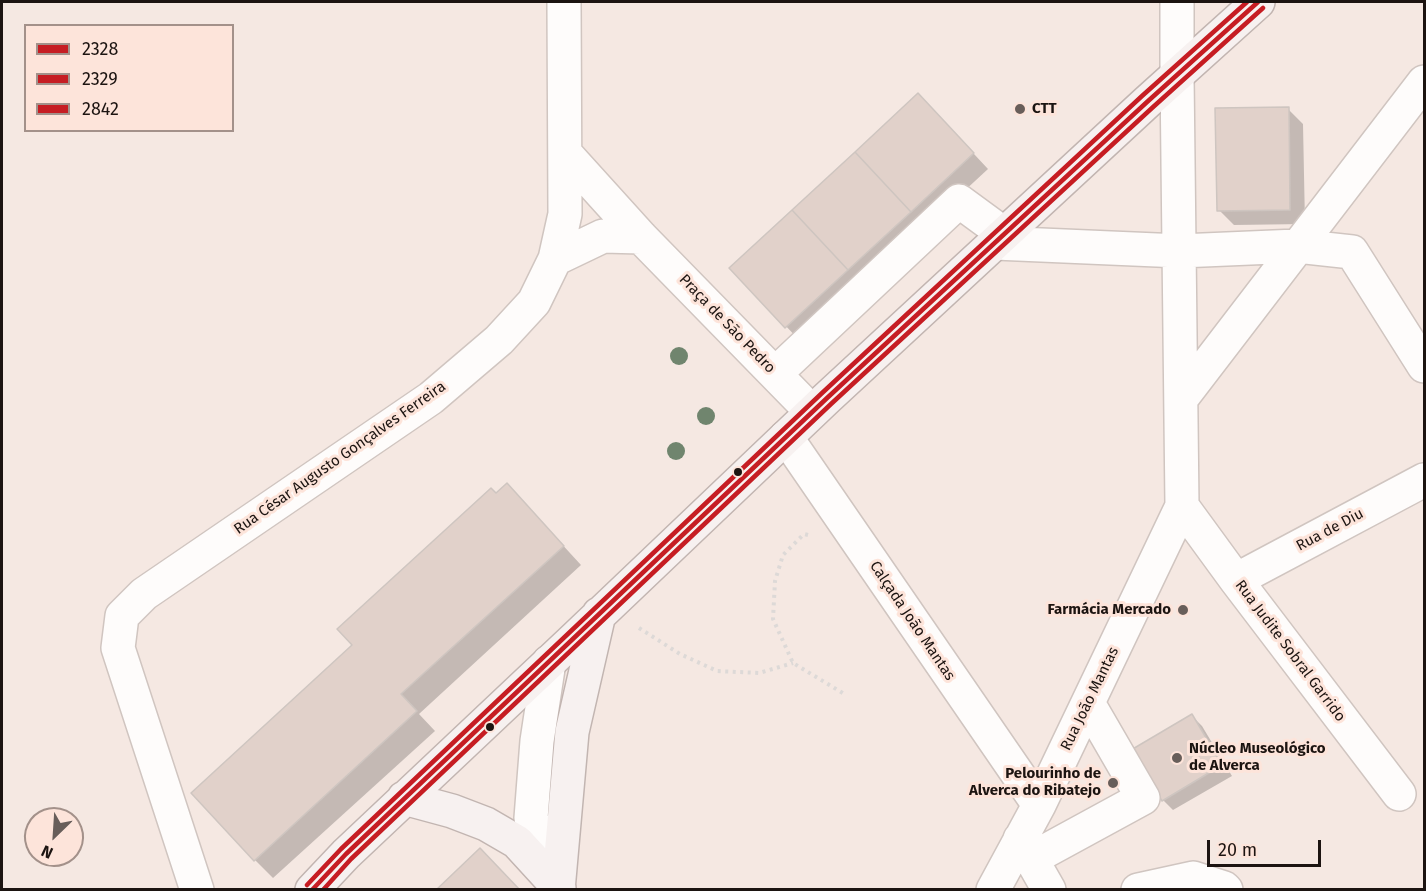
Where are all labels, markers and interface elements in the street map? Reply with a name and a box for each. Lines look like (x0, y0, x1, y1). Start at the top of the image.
legend (24, 24, 234, 132)
text: 2328 (82, 38, 118, 60)
text: 2329 (82, 68, 118, 90)
text: 2842 (82, 98, 119, 120)
place label: CTT (1032, 100, 1057, 118)
marker: CTT (1013, 102, 1027, 116)
street label: Praça de São Pedro (675, 271, 779, 377)
street label: Rua César Augusto Gonçalves Ferreira (231, 378, 449, 538)
unlabelled marker (732, 466, 744, 478)
street label: Rua de Diu (1293, 505, 1367, 555)
street label: Calçada João Mantas (865, 558, 959, 684)
street label: Rua Judite Sobral Garrido (1231, 577, 1349, 725)
place label: Farmácia Mercado (1048, 601, 1171, 619)
marker: Farmácia Mercado (1176, 603, 1190, 617)
street label: Rua João Mantas (1057, 644, 1123, 754)
unlabelled marker (484, 721, 496, 733)
place label: Núcleo Museológico de Alverca (1189, 740, 1326, 775)
marker: Núcleo Museológico de Alverca (1170, 751, 1184, 765)
place label: Pelourinho de Alverca do Ribatejo (969, 765, 1101, 800)
marker: Pelourinho de Alverca do Ribatejo (1106, 776, 1120, 790)
north arrow (24, 807, 84, 867)
scale bar (1210, 828, 1324, 866)
text: 20 m (1218, 839, 1257, 861)
text: N (38, 841, 56, 863)

